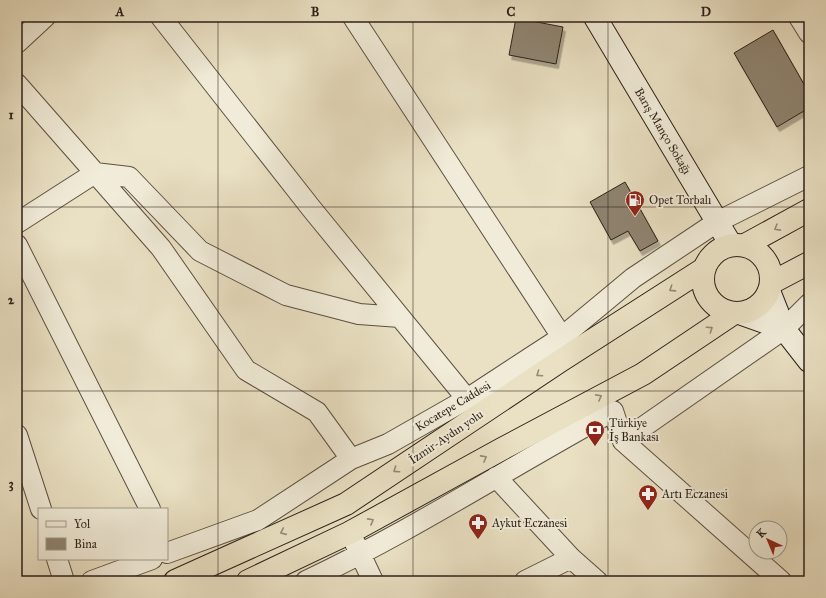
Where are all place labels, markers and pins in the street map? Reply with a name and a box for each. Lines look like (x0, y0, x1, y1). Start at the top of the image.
fuel station icon: Opet Torbalı (624, 189, 646, 217)
place label: Opet Torbalı (649, 193, 712, 207)
place label: Türkiye İş Bankası (609, 416, 660, 444)
bank icon: Türkiye İş Bankası (584, 419, 606, 447)
pharmacy icon: Artı Eczanesi (637, 483, 659, 511)
place label: Artı Eczanesi (661, 487, 729, 501)
pharmacy icon: Aykut Eczanesi (467, 512, 489, 540)
place label: Aykut Eczanesi (491, 516, 568, 530)

